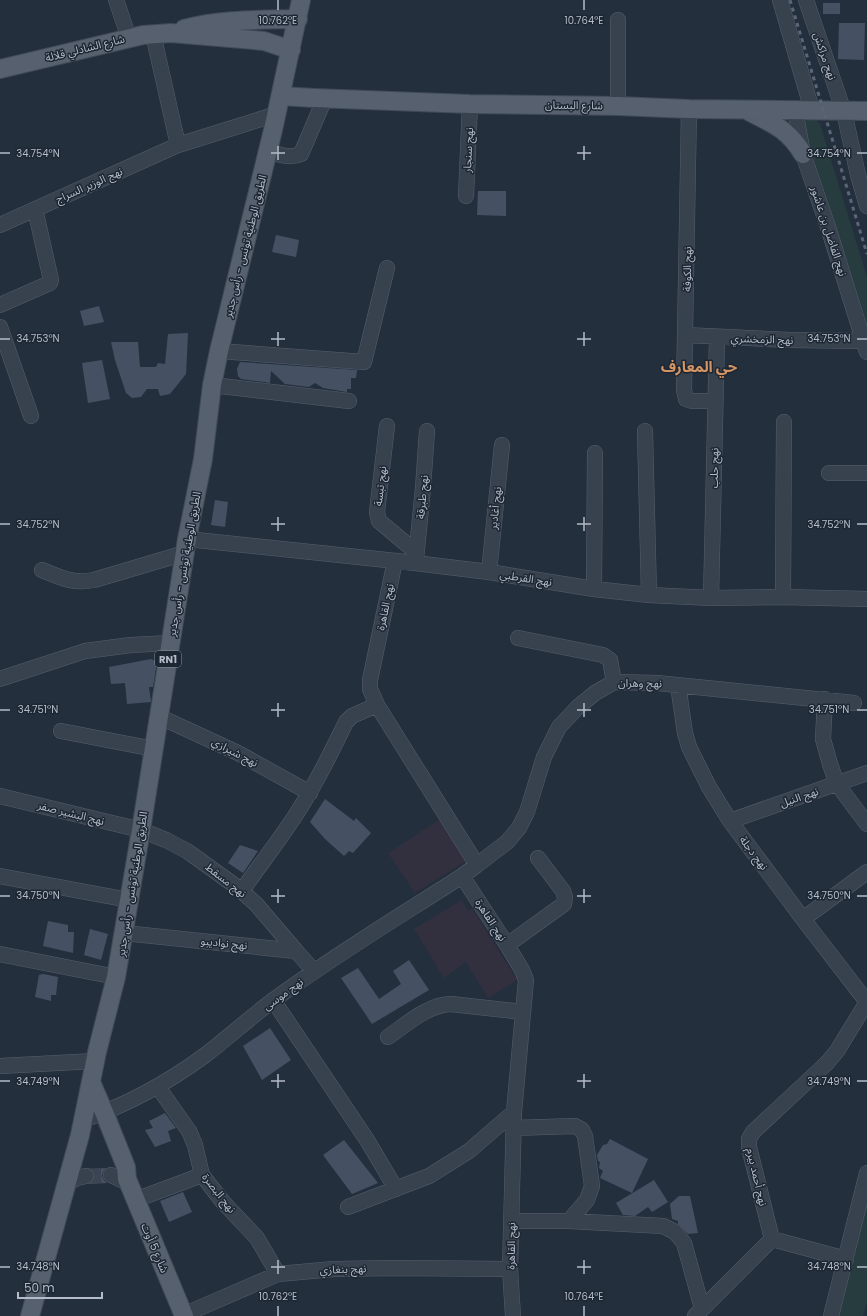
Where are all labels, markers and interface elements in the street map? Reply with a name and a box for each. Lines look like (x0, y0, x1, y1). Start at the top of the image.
text: 10.762°E (259, 13, 297, 28)
text: 10.764°E (565, 13, 603, 28)
street label: شارع الشادلي قلالة (44, 30, 127, 67)
street label: نهج مراكش (809, 30, 841, 82)
street label: شارع البستان (545, 96, 603, 114)
street label: نهج سنجار (459, 127, 477, 174)
text: 34.754°N (16, 146, 60, 161)
text: 34.754°N (807, 146, 851, 161)
street label: نهج الوزير السراج (53, 163, 125, 207)
street label: الطريق الوطنية تونس - رأس جدير (219, 173, 270, 320)
street label: نهج الفاضل بن عاشور (807, 183, 851, 278)
street label: نهج الكوفة (679, 246, 695, 292)
street label: نهج الزمخشري (730, 330, 794, 350)
text: 34.753°N (16, 331, 60, 346)
text: 34.753°N (807, 331, 851, 346)
district label: حي المعارف (661, 356, 738, 378)
street label: نهج حلب (706, 448, 722, 488)
street label: نهج تبسة (370, 465, 390, 507)
street label: نهج طبرقة (412, 474, 432, 520)
street label: نهج أغادير (485, 486, 505, 531)
street label: الطريق الوطنية تونس - رأس جدير (163, 490, 205, 639)
text: 34.752°N (17, 517, 59, 532)
text: 34.752°N (808, 517, 850, 532)
street label: نهج القرطبي (498, 566, 553, 592)
street label: نهج القاهرة (372, 582, 398, 632)
road number: RN1 (155, 651, 181, 667)
street label: نهج وهران (618, 675, 662, 691)
text: 34.751°N (18, 702, 58, 717)
text: 34.751°N (809, 702, 849, 717)
street label: نهج شيرازي (208, 733, 261, 772)
street label: نهج النيل (777, 783, 821, 811)
street label: نهج البشير صفر (35, 797, 106, 829)
street label: الطريق الوطنية تونس - رأس جدير (112, 810, 151, 959)
street label: نهج دجلة (736, 833, 772, 873)
street label: نهج مسقط (202, 859, 250, 901)
text: 34.750°N (16, 888, 60, 903)
text: 34.750°N (807, 888, 851, 903)
street label: نهج القاهرة (471, 896, 511, 944)
street label: نهج نواديبو (200, 933, 248, 953)
street label: نهج موسى (260, 974, 306, 1014)
text: 34.749°N (16, 1074, 60, 1089)
text: 34.749°N (807, 1074, 851, 1089)
street label: نهج أحمد بيرم (743, 1146, 771, 1208)
street label: نهج البصرة (198, 1170, 240, 1216)
street label: شارع 5 أوت (137, 1221, 173, 1276)
street label: نهج القاهرة (503, 1222, 519, 1270)
text: 34.748°N (16, 1259, 60, 1274)
text: 34.748°N (807, 1259, 851, 1274)
street label: نهج بنغازي (319, 1260, 367, 1279)
scale bar (18, 1274, 102, 1300)
text: 50 m (24, 1279, 55, 1296)
text: 10.762°E (259, 1289, 297, 1304)
text: 10.764°E (565, 1289, 603, 1304)

